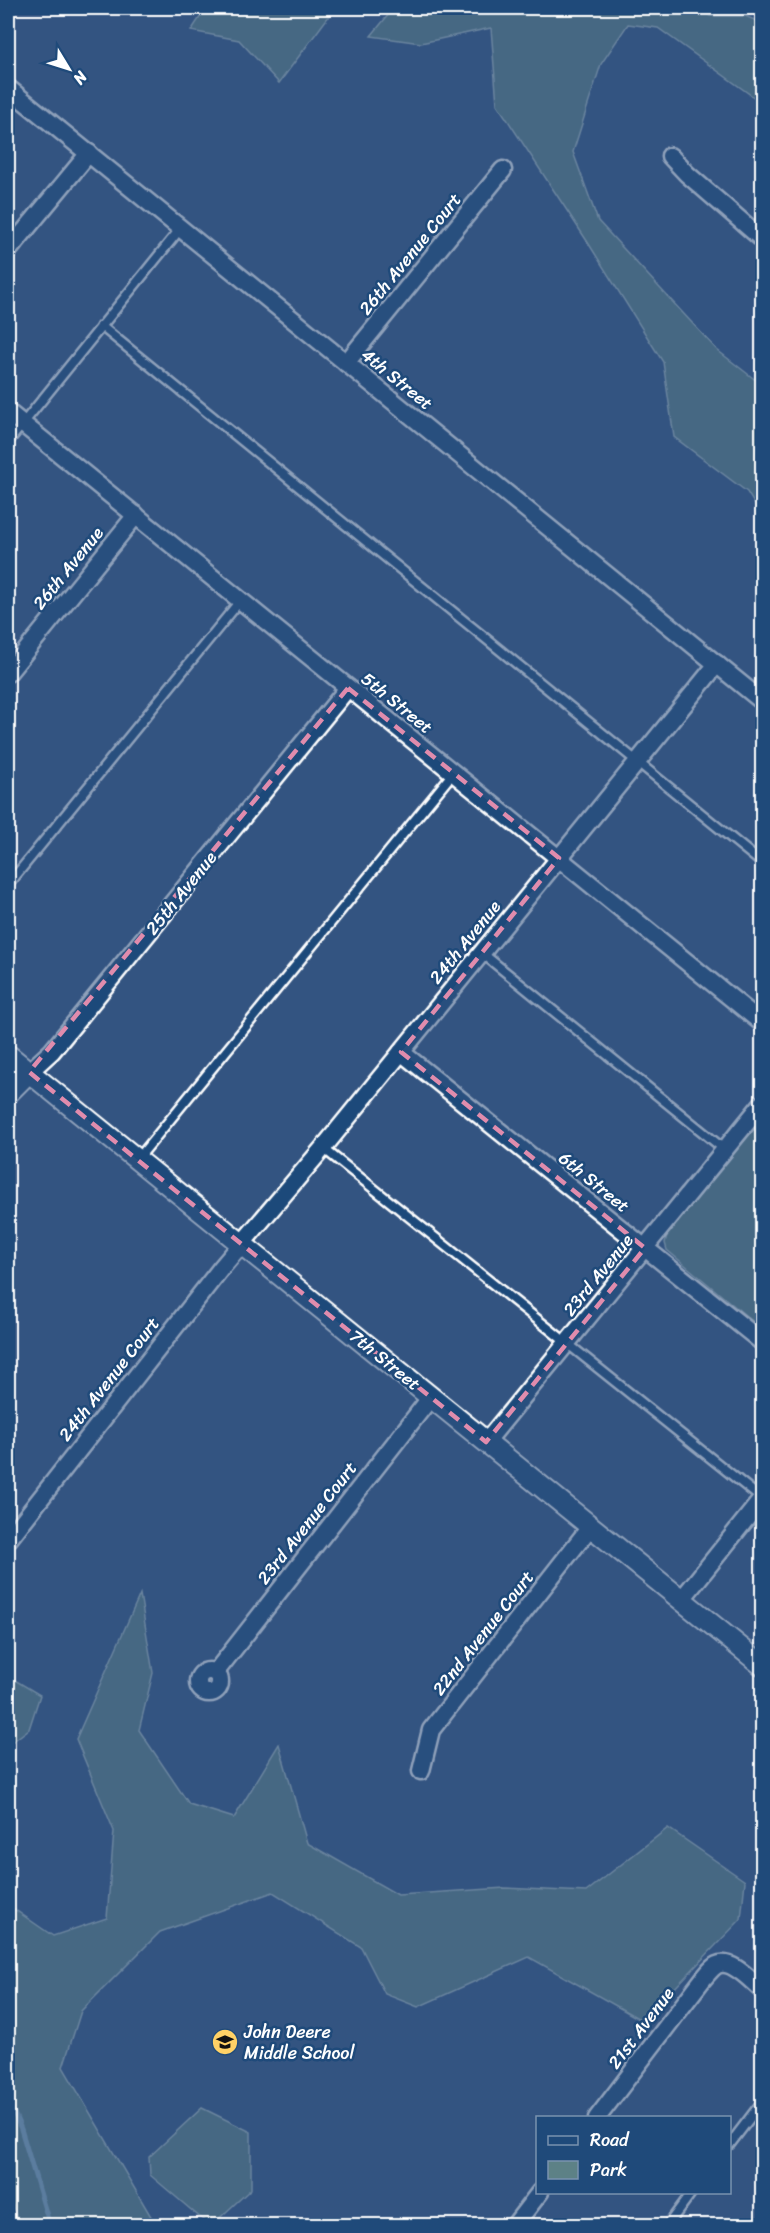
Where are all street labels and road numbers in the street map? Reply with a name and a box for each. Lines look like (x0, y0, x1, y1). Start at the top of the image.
street label: 26th Avenue Court (350, 186, 470, 322)
street label: 4th Street (354, 340, 440, 418)
street label: 26th Avenue (24, 519, 112, 617)
street label: 5th Street (354, 664, 440, 742)
street label: 25th Avenue (137, 844, 225, 942)
street label: 24th Avenue (421, 892, 509, 991)
street label: 6th Street (551, 1143, 637, 1221)
street label: 23rd Avenue (554, 1226, 642, 1324)
street label: 24th Avenue Court (50, 1310, 168, 1448)
street label: 7th Street (342, 1321, 428, 1399)
street label: 23rd Avenue Court (248, 1454, 366, 1592)
street label: 22nd Avenue Court (424, 1563, 542, 1703)
street label: 21st Avenue (599, 1980, 683, 2076)

